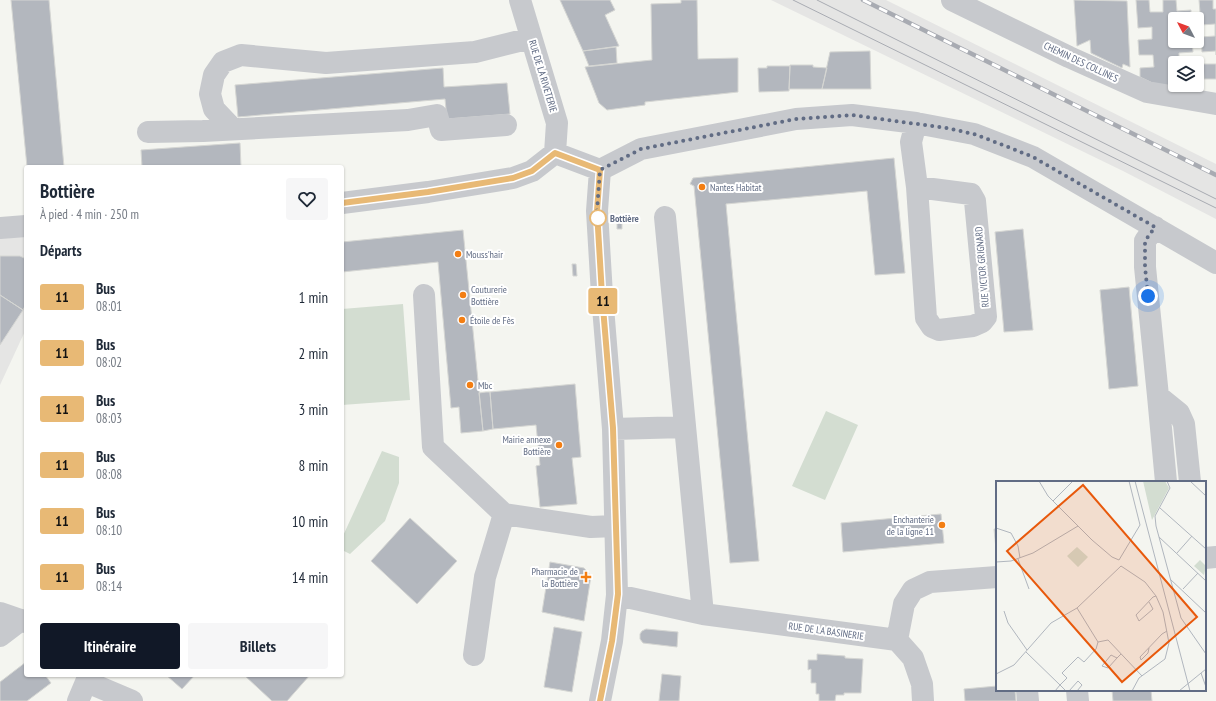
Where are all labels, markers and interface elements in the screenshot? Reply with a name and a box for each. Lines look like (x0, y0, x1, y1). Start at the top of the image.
north arrow (1168, 12, 1204, 48)
map controls (1168, 12, 1204, 92)
street label: RUE DE LA RIVETERIE (526, 38, 560, 114)
street label: CHEMIN DES COLLINES (1042, 39, 1120, 85)
button: layers (1168, 56, 1204, 92)
button: heart (286, 178, 328, 220)
text: Bottière (40, 179, 95, 203)
place label: Nantes Habitat (710, 181, 762, 194)
marker: Nantes Habitat (697, 182, 707, 192)
text: À pied · 4 min · 250 m (40, 206, 139, 223)
marker: Bottière (589, 209, 607, 227)
place label: Bottière (610, 212, 639, 225)
street label: RUE VICTOR GRIGNARD (972, 226, 992, 308)
text: Départs (40, 241, 82, 260)
place label: Mouss'hair (466, 248, 503, 261)
marker: Mouss'hair (453, 249, 463, 259)
text: Bus (96, 279, 115, 298)
place label: Couturerie Bottière (471, 283, 507, 308)
your location (1138, 286, 1158, 306)
text: 11 (55, 288, 69, 306)
text: 1 min (298, 288, 328, 307)
line badge: 11 (585, 288, 621, 314)
marker: Couturerie Bottière (458, 290, 468, 300)
text: 11 (596, 292, 610, 310)
text: 08:01 (96, 298, 122, 315)
place label: Étoile de Fès (470, 314, 515, 327)
marker: Étoile de Fès (457, 315, 467, 325)
text: Bus (96, 335, 115, 354)
text: 11 (55, 344, 69, 362)
text: 2 min (298, 344, 328, 363)
text: 08:02 (96, 354, 122, 371)
place label: Mbc (478, 379, 493, 392)
marker: Mbc (465, 380, 475, 390)
text: Bus (96, 391, 115, 410)
text: 11 (55, 400, 69, 418)
text: 3 min (298, 400, 328, 419)
text: 08:03 (96, 410, 122, 427)
place label: Mairie annexe Bottière (503, 433, 551, 458)
marker: Mairie annexe Bottière (554, 440, 564, 450)
text: Bus (96, 447, 115, 466)
text: 11 (55, 456, 69, 474)
text: 8 min (298, 456, 328, 475)
text: 08:08 (96, 466, 122, 483)
inset map (996, 481, 1206, 691)
text: Bus (96, 503, 115, 522)
text: 11 (55, 512, 69, 530)
text: 10 min (292, 512, 328, 531)
place label: Enchanterie de la ligne 11 (887, 513, 934, 538)
marker: Enchanterie de la ligne 11 (937, 520, 947, 530)
text: 08:10 (96, 522, 122, 539)
text: Bus (96, 559, 115, 578)
place label: Pharmacie de la Bottière (531, 565, 578, 590)
text: 11 (55, 568, 69, 586)
text: 14 min (292, 568, 328, 587)
marker: Pharmacie de la Bottière (581, 572, 591, 582)
text: 08:14 (96, 578, 122, 595)
street label: RUE DE LA BASINERIE (787, 619, 865, 643)
button: Itinéraire (40, 623, 180, 669)
button: Billets (188, 623, 328, 669)

